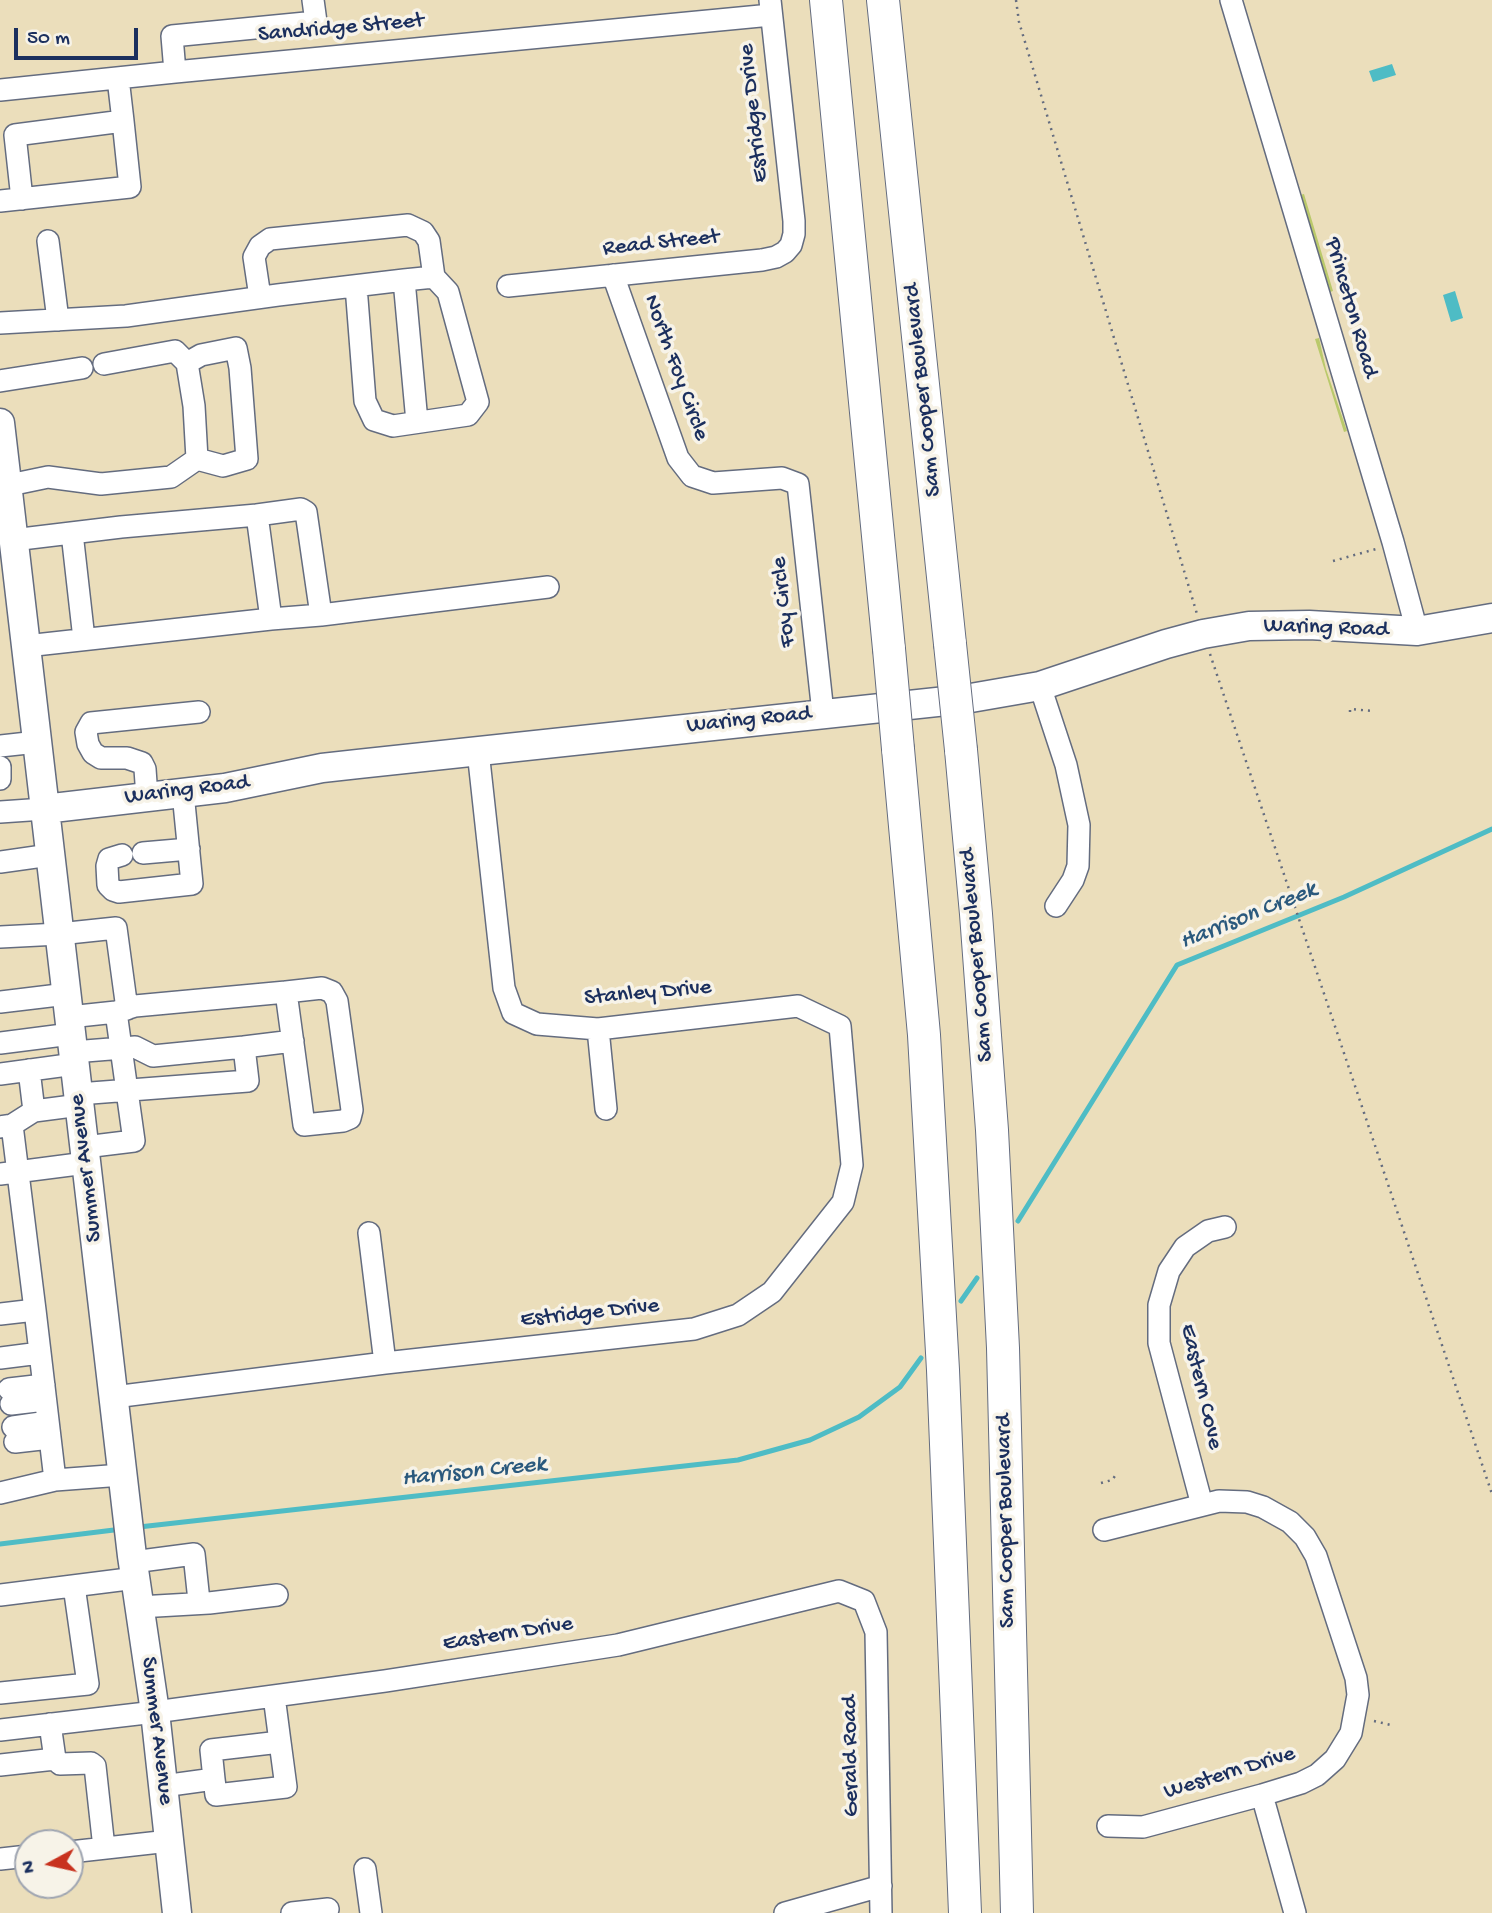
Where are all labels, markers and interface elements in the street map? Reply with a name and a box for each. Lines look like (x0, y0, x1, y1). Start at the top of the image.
street label: Sandridge Street (257, 8, 425, 50)
scale bar (18, 14, 142, 58)
text: 50 m (27, 27, 70, 52)
street label: Estridge Drive (734, 42, 776, 184)
street label: Read Street (601, 224, 721, 264)
street label: Princeton Road (1317, 235, 1383, 381)
street label: Sam Cooper Boulevard (899, 282, 949, 498)
street label: North Foy Circle (636, 291, 714, 445)
street label: Foy Circle (767, 555, 803, 649)
street label: Waring Road (1263, 613, 1389, 645)
street label: Waring Road (685, 701, 813, 741)
street label: Waring Road (123, 770, 251, 812)
street label: Sam Cooper Boulevard (955, 847, 1001, 1063)
water label: Harrison Creek (1177, 877, 1321, 957)
street label: Stanley Drive (583, 975, 713, 1013)
street label: Summer Avenue (64, 1092, 110, 1244)
street label: Estridge Drive (519, 1293, 661, 1335)
street label: Eastern Cove (1172, 1322, 1228, 1452)
street label: Sam Cooper Boulevard (991, 1414, 1023, 1628)
water label: Harrison Creek (401, 1451, 547, 1495)
street label: Eastern Drive (441, 1611, 575, 1659)
street label: Summer Avenue (133, 1655, 179, 1807)
street label: Gerald Road (837, 1695, 867, 1817)
street label: Western Drive (1161, 1741, 1299, 1807)
north arrow (14, 1829, 84, 1899)
text: N (17, 1859, 42, 1874)

